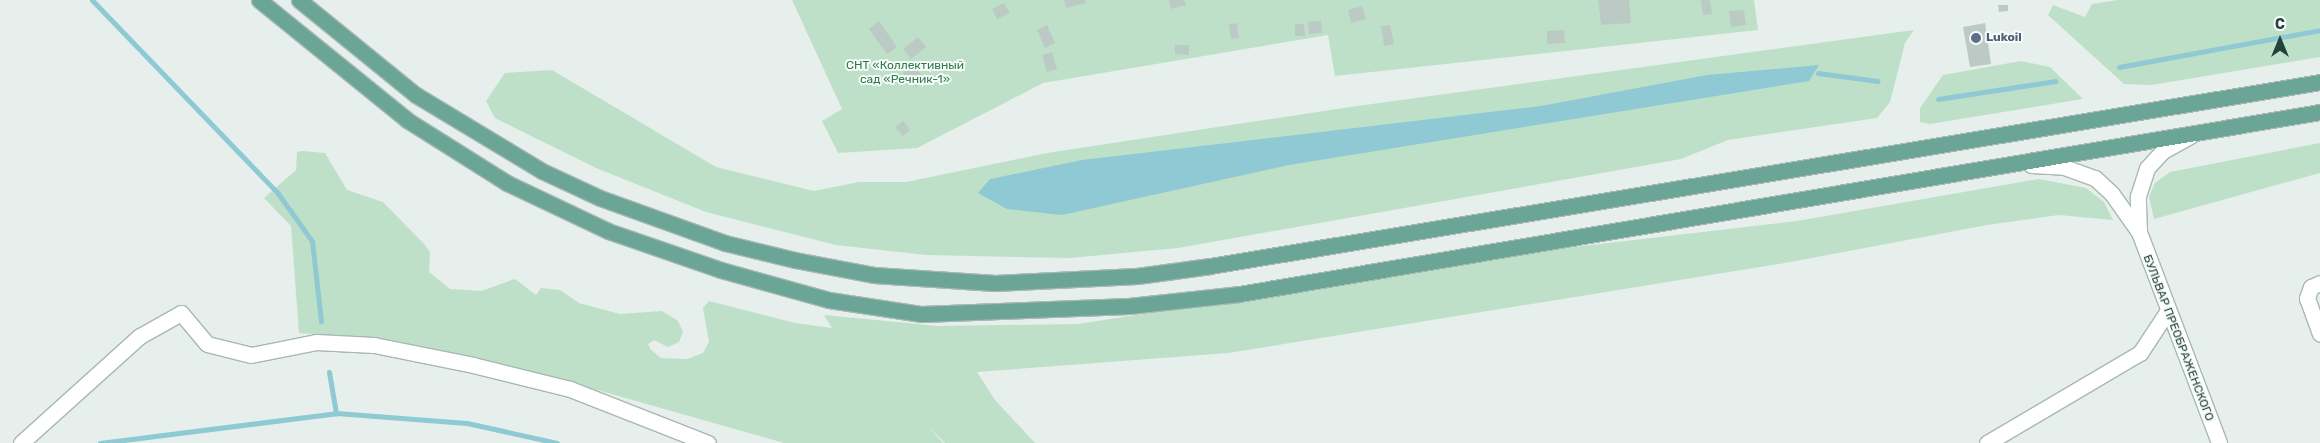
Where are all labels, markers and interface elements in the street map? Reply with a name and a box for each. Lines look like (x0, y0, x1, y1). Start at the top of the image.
north arrow (2255, 15, 2305, 65)
text: С (2275, 16, 2285, 33)
place label: Lukoil (1986, 31, 2022, 45)
marker: Lukoil (1970, 32, 1982, 44)
park label: СНТ «Коллективный сад «Речник-1» (846, 59, 964, 87)
street label: БУЛЬВАР ПРЕОБРАЖЕНСКОГО (2140, 253, 2216, 423)

